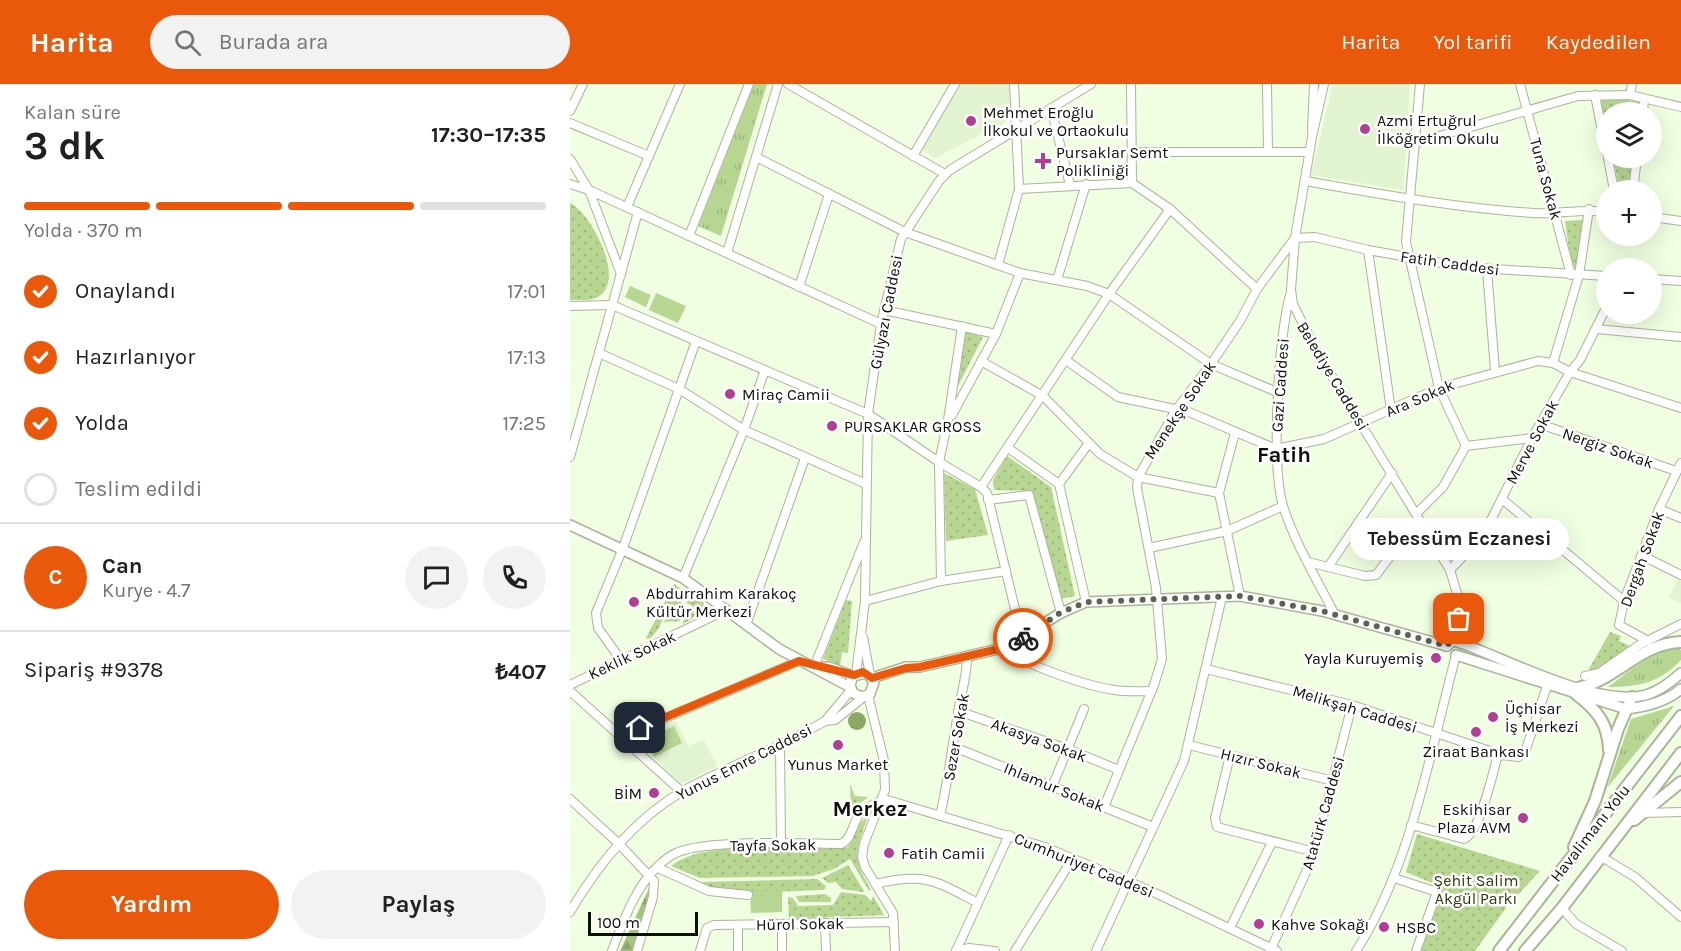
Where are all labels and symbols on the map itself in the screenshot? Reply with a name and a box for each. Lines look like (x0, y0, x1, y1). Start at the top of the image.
place label: Mehmet Eroğlu İlkokul ve Ortaokulu (983, 103, 1129, 140)
place label: Azmi Ertuğrul İlköğretim Okulu (1377, 111, 1500, 148)
marker: Mehmet Eroğlu İlkokul ve Ortaokulu (964, 114, 978, 128)
marker: Azmi Ertuğrul İlköğretim Okulu (1358, 122, 1372, 136)
street label: Tuna Sokak (1526, 136, 1566, 222)
place label: Pursaklar Semt Polikliniği (1056, 143, 1168, 180)
marker: Pursaklar Semt Polikliniği (1034, 152, 1052, 170)
street label: Fatih Caddesi (1399, 247, 1501, 279)
street label: Gülyazı Caddesi (866, 253, 906, 371)
street label: Belediye Caddesi (1293, 318, 1373, 434)
street label: Gazi Caddesi (1267, 337, 1293, 433)
street label: Menekşe Sokak (1140, 357, 1220, 463)
street label: Ara Sokak (1383, 375, 1457, 421)
place label: Miraç Camii (742, 385, 830, 404)
marker: Miraç Camii (723, 387, 737, 401)
street label: Merve Sokak (1502, 397, 1562, 487)
place label: PURSAKLAR GROSS (844, 417, 982, 436)
marker: PURSAKLAR GROSS (825, 419, 839, 433)
street label: Nergiz Sokak (1560, 424, 1656, 472)
district label: Fatih (1257, 442, 1311, 468)
street label: Dergah Sokak (1616, 508, 1668, 610)
callout: Tebessüm Eczanesi (1350, 517, 1568, 559)
place label: Abdurrahim Karakoç Kültür Merkezi (646, 584, 797, 621)
pin (1433, 593, 1484, 644)
marker: Abdurrahim Karakoç Kültür Merkezi (627, 595, 641, 609)
courier (993, 608, 1053, 668)
street label: Keklik Sokak (585, 626, 679, 684)
place label: Yayla Kuruyemiş (1304, 649, 1424, 668)
marker: Yayla Kuruyemiş (1429, 651, 1443, 665)
street label: Melikşah Caddesi (1290, 681, 1420, 737)
street label: Sezer Sokak (939, 692, 973, 782)
place label: Üçhisar İş Merkezi (1505, 699, 1579, 736)
pin (614, 702, 665, 753)
marker: Üçhisar İş Merkezi (1486, 710, 1500, 724)
street label: Akasya Sokak (989, 714, 1089, 766)
street label: Yunus Emre Caddesi (673, 720, 815, 804)
marker: Ziraat Bankası (1469, 725, 1483, 739)
marker: Yunus Market (831, 738, 845, 752)
place label: Ziraat Bankası (1423, 742, 1529, 761)
street label: Hızır Sokak (1219, 744, 1303, 782)
street label: Atatürk Caddesi (1298, 754, 1348, 872)
place label: Yunus Market (788, 755, 888, 774)
street label: Ihlamur Sokak (1001, 758, 1107, 816)
street label: Havalimanı Yolu (1546, 781, 1634, 885)
place label: BİM (614, 784, 642, 803)
marker: BİM (647, 786, 661, 800)
district label: Merkez (832, 796, 908, 822)
place label: Eskihisar Plaza AVM (1437, 800, 1511, 837)
marker: Eskihisar Plaza AVM (1516, 811, 1530, 825)
street label: Cumhuriyet Caddesi (1011, 828, 1157, 902)
street label: Tayfa Sokak (730, 835, 816, 855)
place label: Fatih Camii (901, 844, 985, 863)
marker: Fatih Camii (882, 846, 896, 860)
park label: Şehit Salim Akgül Parkı (1434, 871, 1518, 908)
scale bar (588, 909, 698, 936)
street label: Hürol Sokak (756, 914, 844, 934)
place label: Kahve Sokağı (1271, 915, 1369, 934)
marker: Kahve Sokağı (1252, 917, 1266, 931)
place label: HSBC (1396, 918, 1436, 937)
marker: HSBC (1377, 920, 1391, 934)

